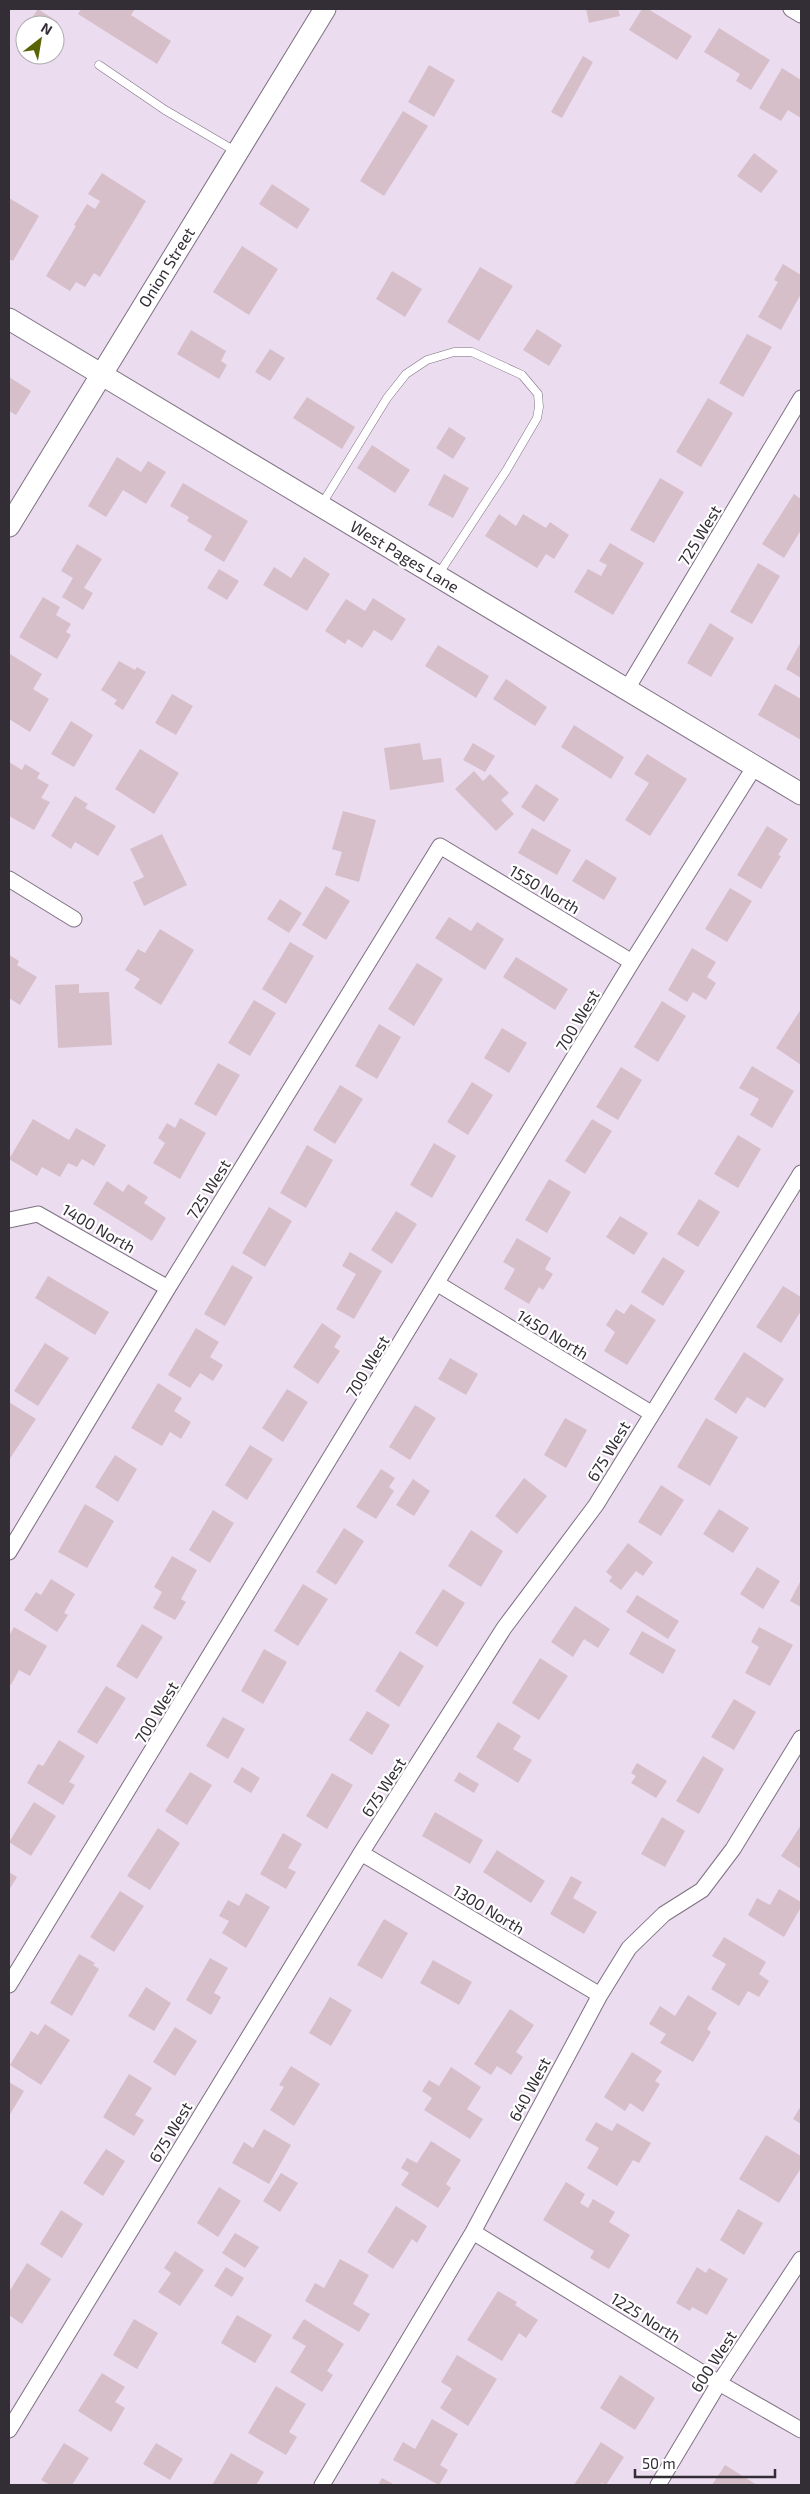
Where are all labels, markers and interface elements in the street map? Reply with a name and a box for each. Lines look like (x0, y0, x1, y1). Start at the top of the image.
north arrow (15, 15, 65, 65)
text: N (38, 19, 56, 38)
street label: Onion Street (134, 224, 198, 310)
street label: 725 West (674, 501, 724, 569)
street label: West Pages Lane (347, 516, 463, 596)
street label: 1550 North (506, 861, 584, 917)
street label: 700 West (551, 986, 603, 1054)
street label: 725 West (182, 1156, 234, 1222)
street label: 1400 North (59, 1199, 139, 1257)
street label: 1450 North (514, 1305, 592, 1363)
street label: 700 West (341, 1332, 393, 1400)
street label: 675 West (583, 1417, 633, 1485)
street label: 700 West (130, 1678, 182, 1746)
street label: 675 West (357, 1754, 409, 1820)
street label: 1300 North (450, 1880, 528, 1938)
street label: 640 West (504, 2054, 554, 2124)
street label: 675 West (145, 2098, 195, 2166)
street label: 1225 North (608, 2288, 684, 2346)
street label: 600 West (686, 2327, 740, 2395)
scale bar (635, 2446, 775, 2478)
text: 50 m (642, 2454, 676, 2472)

